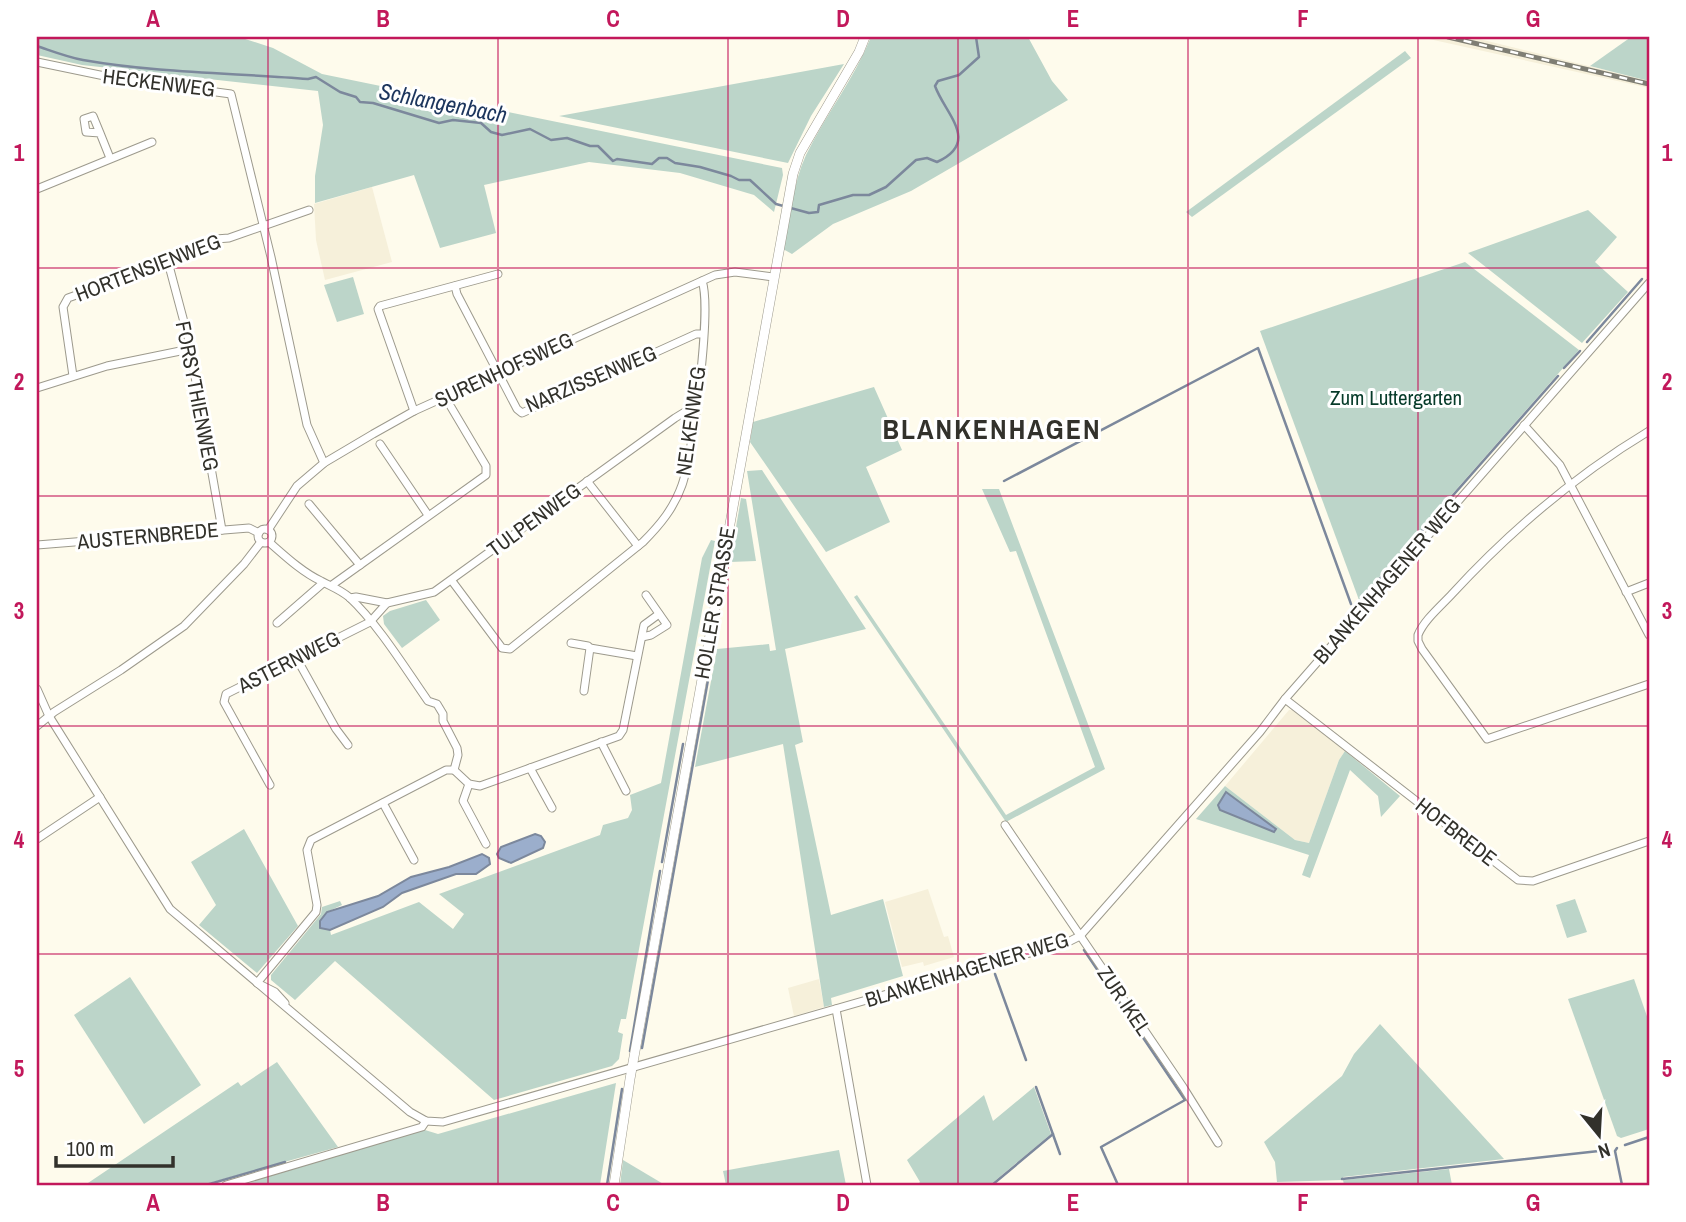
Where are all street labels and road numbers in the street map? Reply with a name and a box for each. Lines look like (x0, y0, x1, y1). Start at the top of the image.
street label: HECKENWEG (101, 61, 217, 104)
street label: HORTENSIENWEG (71, 226, 225, 309)
street label: FORSYTHIENWEG (169, 318, 226, 473)
street label: SURENHOFSWEG (430, 325, 578, 414)
street label: NARZISSENWEG (521, 338, 661, 419)
street label: NELKENWEG (668, 364, 713, 477)
street label: TULPENWEG (481, 476, 586, 563)
street label: BLANKENHAGENER WEG (1306, 491, 1467, 670)
street label: AUSTERNBREDE (75, 515, 220, 556)
street label: HOLLER STRASSE (687, 525, 742, 681)
street label: ASTERNWEG (232, 623, 345, 700)
street label: HOFBREDE (1410, 791, 1503, 872)
street label: BLANKENHAGENER WEG (861, 925, 1072, 1014)
street label: ZUR IKEL (1091, 960, 1158, 1041)

